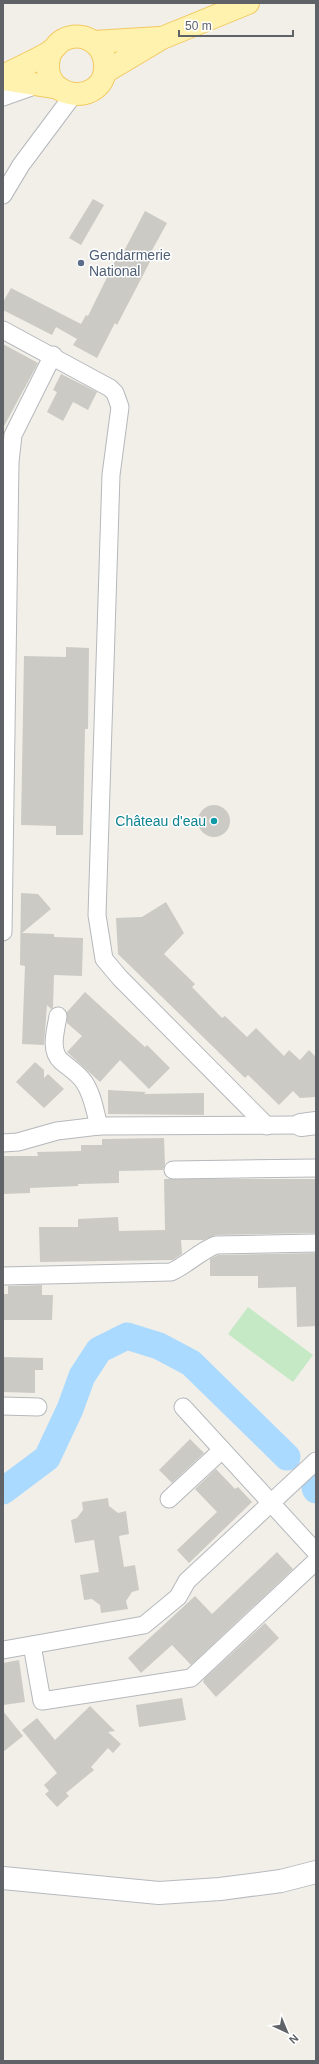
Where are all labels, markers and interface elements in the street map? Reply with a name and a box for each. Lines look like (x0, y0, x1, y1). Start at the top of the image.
scale bar (179, 12, 293, 38)
text: 50 m (185, 19, 212, 33)
place label: Gendarmerie National (89, 247, 171, 279)
marker: Gendarmerie National (76, 258, 86, 268)
place label: Château d'eau (115, 813, 206, 829)
marker: Château d'eau (209, 816, 219, 826)
north arrow (267, 2012, 307, 2052)
text: N (287, 2032, 301, 2046)

